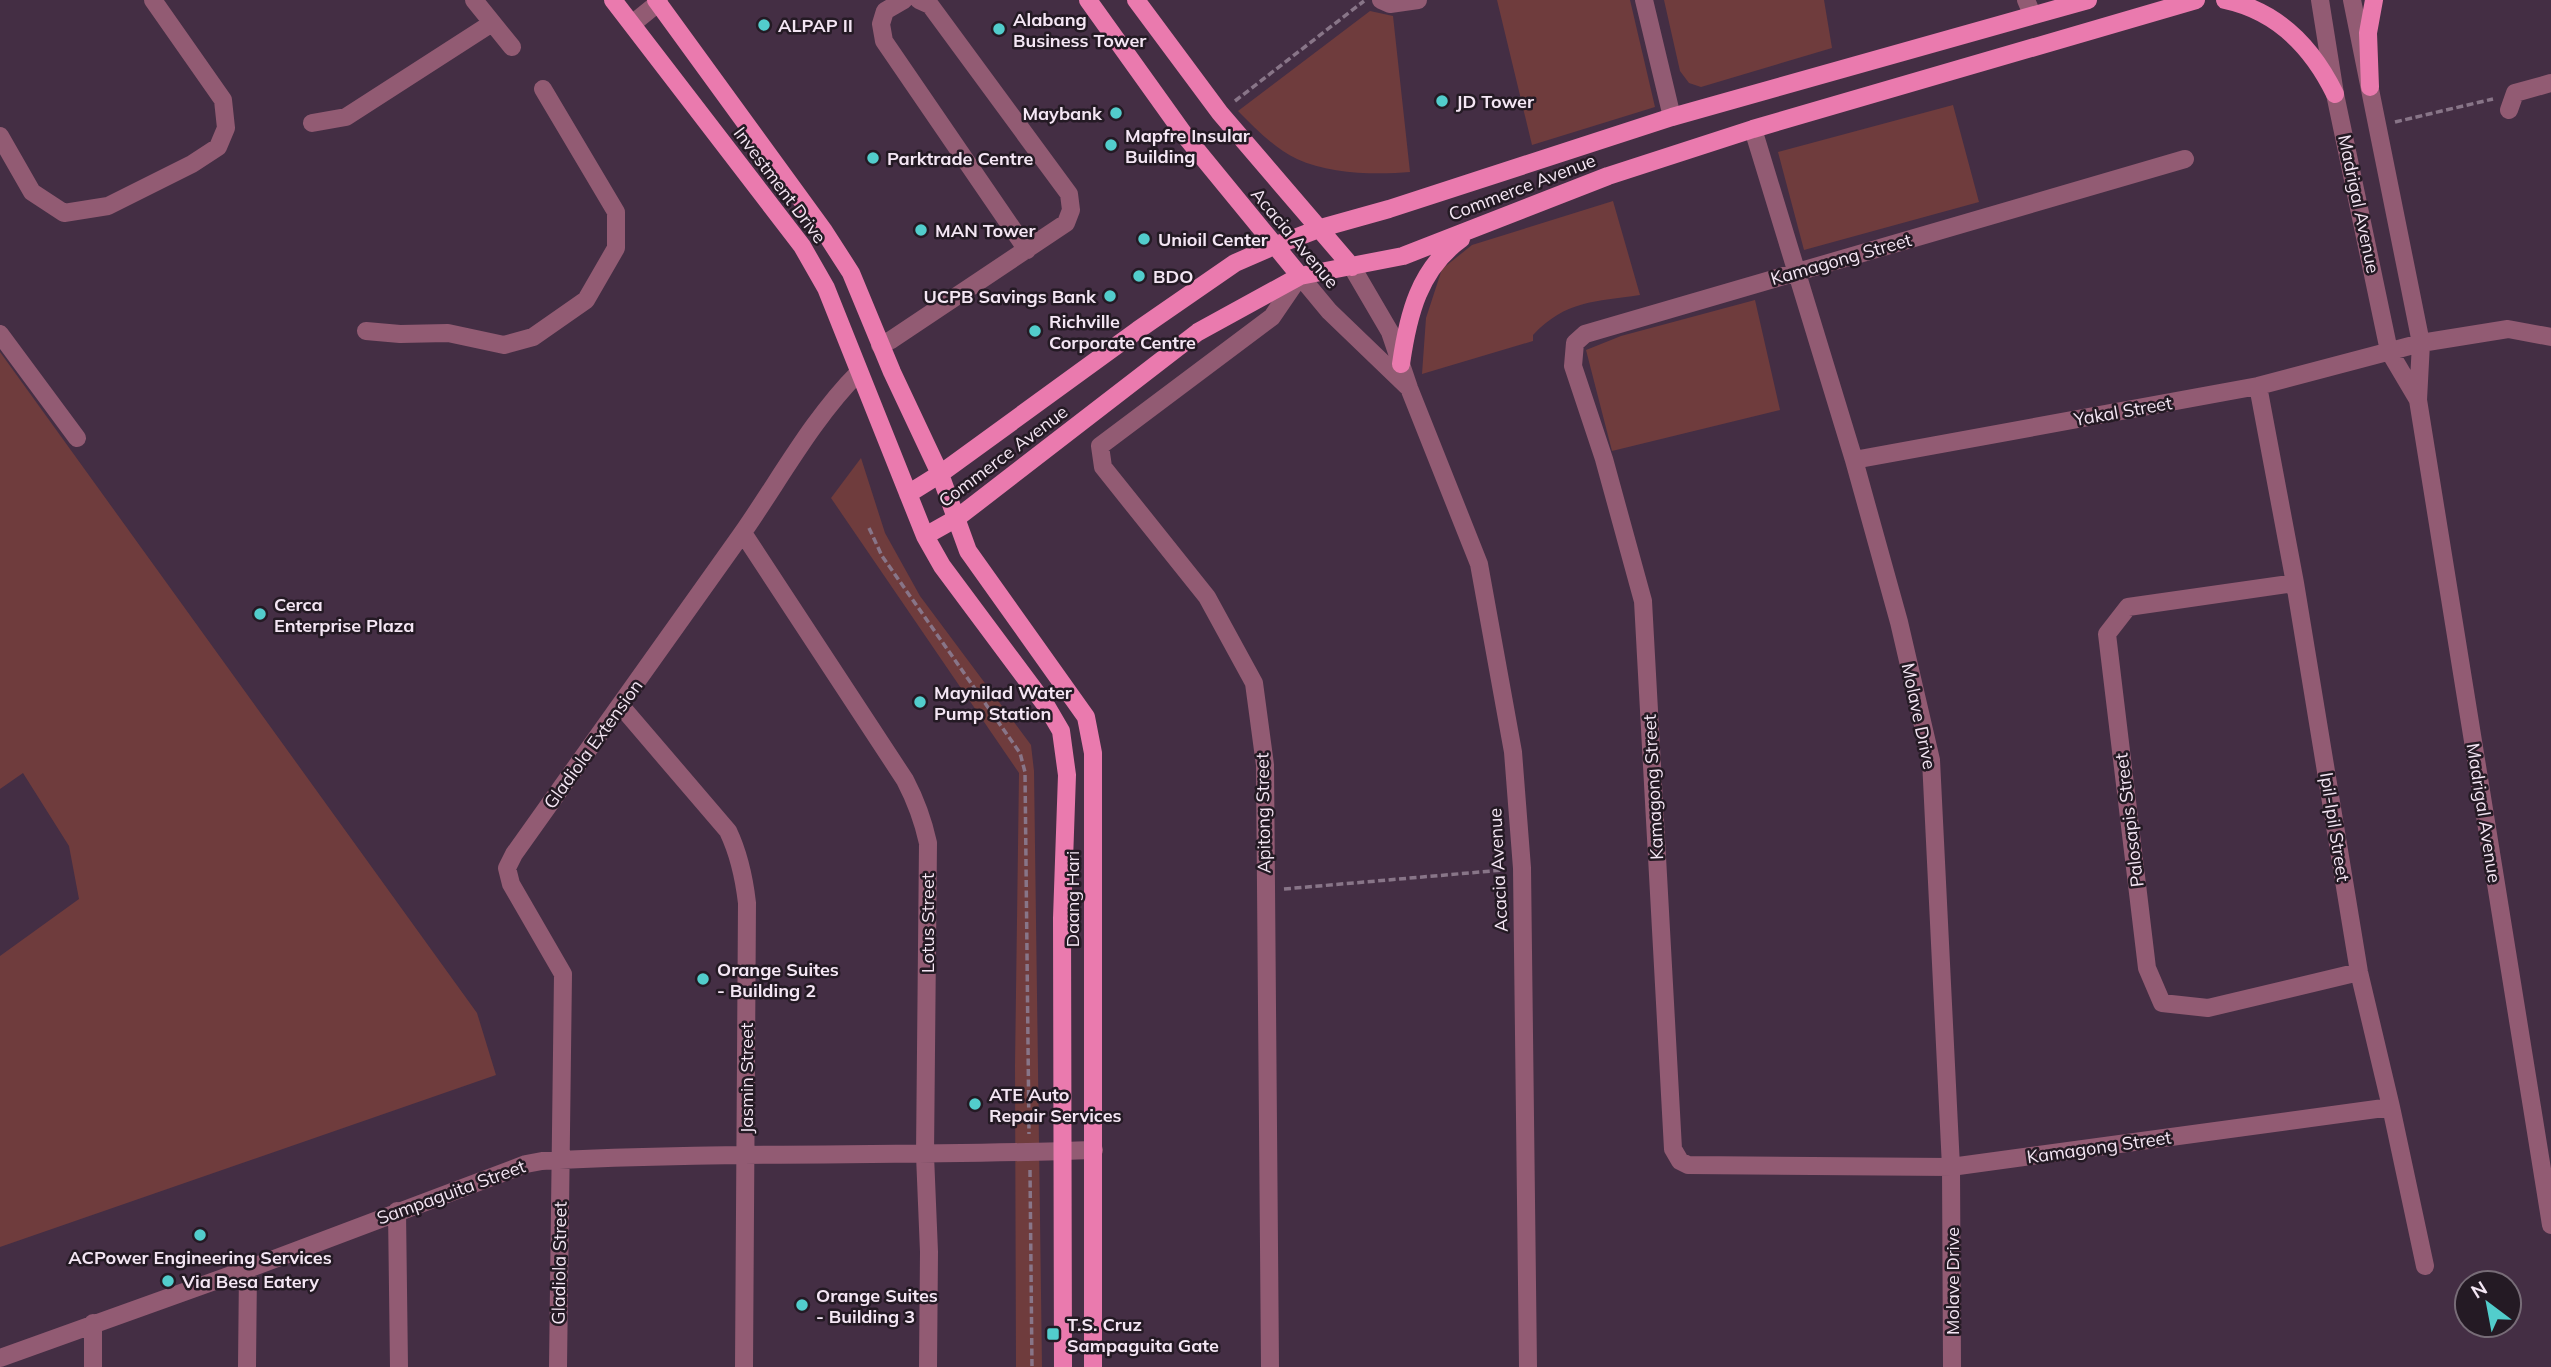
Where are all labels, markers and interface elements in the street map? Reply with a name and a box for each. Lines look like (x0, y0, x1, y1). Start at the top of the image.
place label: Alabang Business Tower (1013, 8, 1147, 52)
place label: ALPAP II (778, 14, 853, 37)
marker: ALPAP II (756, 17, 772, 33)
marker: Alabang Business Tower (991, 21, 1007, 37)
place label: JD Tower (1456, 90, 1535, 113)
marker: JD Tower (1434, 93, 1450, 109)
place label: Maybank (1022, 102, 1103, 125)
marker: Maybank (1108, 105, 1124, 121)
street label: Investment Drive (729, 122, 831, 248)
place label: Mapfre Insular Building (1125, 124, 1251, 168)
street label: Madrigal Avenue (2333, 133, 2385, 275)
marker: Mapfre Insular Building (1103, 137, 1119, 153)
place label: Parktrade Centre (887, 147, 1034, 170)
street label: Commerce Avenue (1445, 148, 1599, 226)
marker: Parktrade Centre (865, 150, 881, 166)
street label: Acacia Avenue (1246, 183, 1344, 293)
place label: MAN Tower (935, 219, 1036, 242)
marker: MAN Tower (913, 222, 929, 238)
place label: Unioil Center (1158, 228, 1269, 251)
street label: Kamagong Street (1768, 228, 1914, 290)
marker: Unioil Center (1136, 231, 1152, 247)
place label: BDO (1153, 265, 1193, 288)
marker: BDO (1131, 268, 1147, 284)
place label: UCPB Savings Bank (923, 285, 1097, 308)
marker: UCPB Savings Bank (1102, 288, 1118, 304)
place label: Richville Corporate Centre (1049, 310, 1196, 354)
marker: Richville Corporate Centre (1027, 323, 1043, 339)
street label: Yakal Street (2071, 391, 2174, 431)
street label: Commerce Avenue (934, 400, 1072, 512)
place label: Cerca Enterprise Plaza (274, 593, 414, 637)
marker: Cerca Enterprise Plaza (252, 606, 268, 622)
street label: Molave Drive (1897, 661, 1941, 771)
street label: Gladiola Extension (538, 675, 648, 813)
place label: Maynilad Water Pump Station (934, 681, 1073, 725)
marker: Maynilad Water Pump Station (912, 694, 928, 710)
street label: Kamagong Street (1638, 714, 1668, 860)
street label: Madrigal Avenue (2462, 741, 2506, 885)
street label: Apitong Street (1250, 752, 1276, 874)
street label: Palosapis Street (2109, 752, 2149, 888)
street label: Ipil-Ipil Street (2315, 771, 2355, 883)
street label: Acacia Avenue (1483, 807, 1513, 933)
street label: Daang Hari (1061, 851, 1084, 947)
street label: Lotus Street (916, 873, 939, 973)
place label: Orange Suites - Building 2 (717, 958, 839, 1002)
marker: Orange Suites - Building 2 (695, 971, 711, 987)
street label: Jasmin Street (735, 1023, 758, 1133)
place label: ATE Auto Repair Services (989, 1083, 1122, 1127)
marker: ATE Auto Repair Services (967, 1096, 983, 1112)
street label: Kamagong Street (2025, 1125, 2173, 1169)
street label: Sampaguita Street (374, 1154, 528, 1230)
street label: Gladiola Street (546, 1201, 572, 1325)
marker: ACPower Engineering Services (192, 1227, 208, 1243)
street label: Molave Drive (1941, 1227, 1964, 1335)
place label: ACPower Engineering Services (68, 1246, 332, 1269)
north arrow (2453, 1269, 2523, 1339)
place label: Via Besa Eatery (181, 1270, 319, 1293)
marker: Via Besa Eatery (160, 1273, 176, 1289)
text: N (2467, 1276, 2491, 1304)
place label: Orange Suites - Building 3 (816, 1284, 938, 1328)
marker: Orange Suites - Building 3 (794, 1297, 810, 1313)
place label: T.S. Cruz Sampaguita Gate (1067, 1313, 1219, 1357)
marker: T.S. Cruz Sampaguita Gate (1045, 1326, 1061, 1342)

